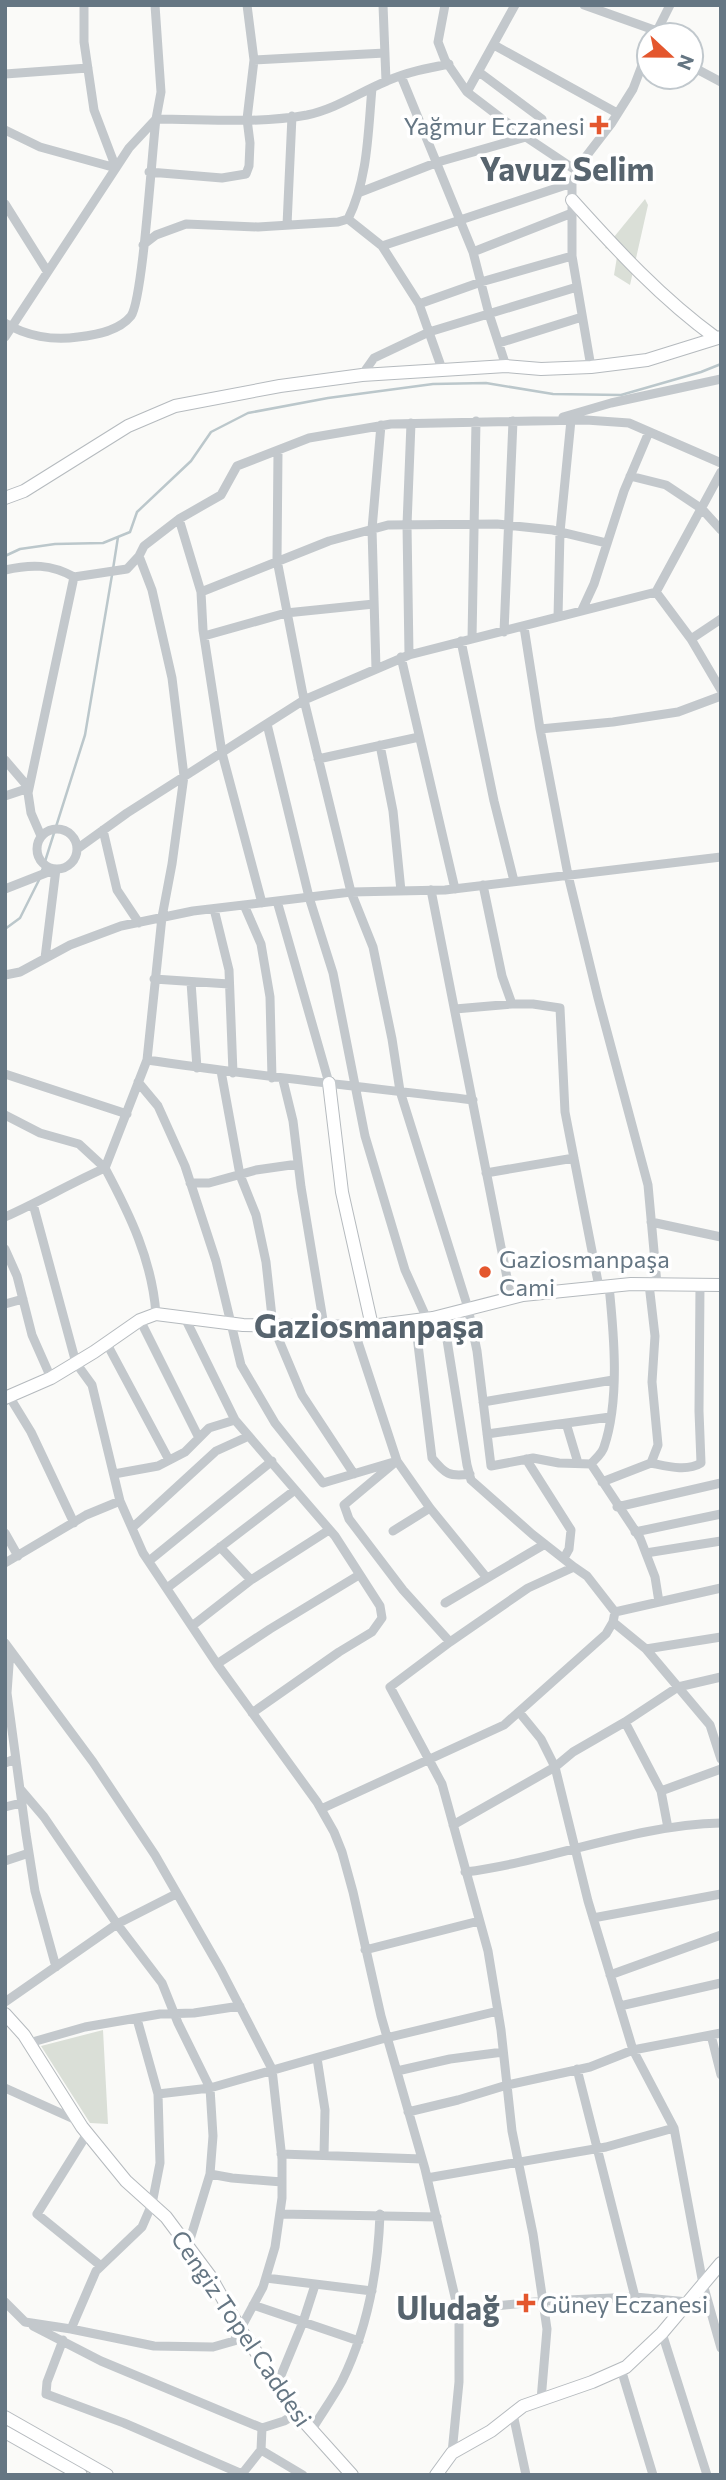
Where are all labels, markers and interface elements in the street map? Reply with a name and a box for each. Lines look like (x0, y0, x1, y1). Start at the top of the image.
north arrow (635, 21, 705, 91)
text: N (673, 52, 700, 73)
place label: Yağmur Eczanesi (404, 111, 585, 140)
marker: Yağmur Eczanesi (591, 117, 607, 133)
district label: Yavuz Selim (480, 148, 654, 188)
place label: Gaziosmanpaşa Cami (499, 1244, 670, 1301)
marker: Gaziosmanpaşa Cami (477, 1264, 493, 1280)
district label: Gaziosmanpaşa (254, 1305, 484, 1345)
street label: Cengiz Topel Caddesi (166, 2224, 318, 2432)
district label: Uludağ (396, 2287, 500, 2327)
place label: Güney Eczanesi (540, 2289, 708, 2318)
marker: Güney Eczanesi (518, 2295, 534, 2311)

